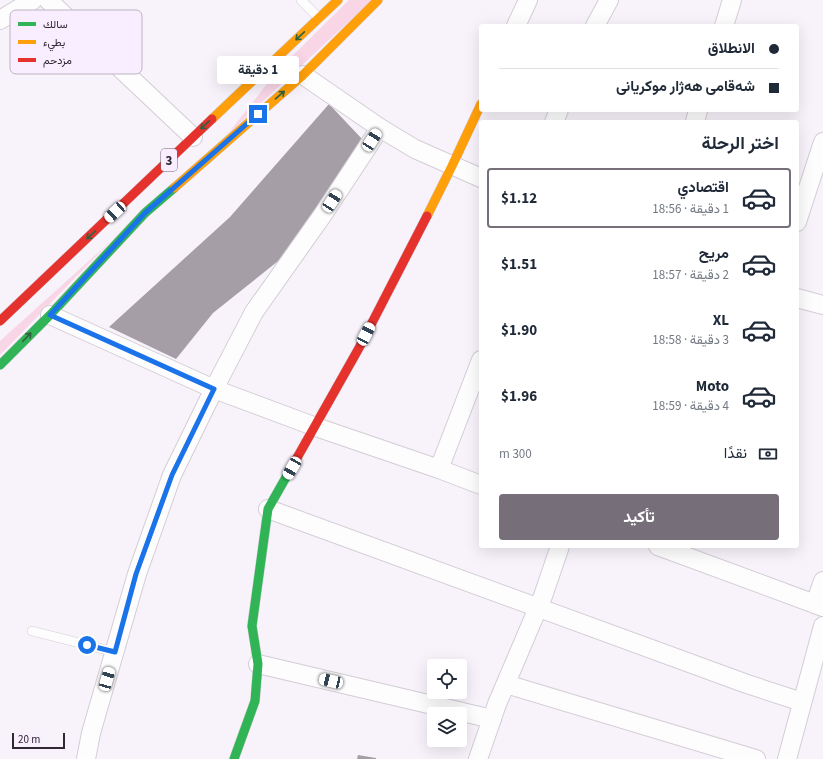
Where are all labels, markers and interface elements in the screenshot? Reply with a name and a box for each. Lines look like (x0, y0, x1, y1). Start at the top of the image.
legend (10, 10, 142, 74)
text: سالك (43, 17, 68, 32)
one-way arrow (295, 32, 305, 41)
text: بطيء (43, 35, 65, 52)
text: الانطلاق (708, 38, 755, 59)
text: مزدحم (43, 53, 72, 68)
callout: 1 دقيقة (217, 56, 299, 84)
text: 1 دقيقة (238, 61, 278, 79)
text: شەقامی ھەژار موکریانی (616, 76, 755, 97)
one-way arrow (275, 90, 285, 99)
route end (249, 105, 267, 123)
one-way arrow (200, 121, 210, 130)
car (360, 127, 384, 153)
text: اختر الرحلة (702, 131, 779, 156)
road number: 3 (161, 149, 177, 171)
text: اقتصادي (677, 177, 729, 198)
icon: car (741, 180, 777, 216)
car (320, 188, 344, 214)
text: $1.12 (501, 188, 537, 209)
car (102, 199, 128, 225)
text: 1 دقيقة · 18:56 (652, 200, 729, 218)
one-way arrow (86, 230, 96, 240)
text: مريح (699, 243, 729, 264)
icon: car (741, 246, 777, 282)
text: $1.51 (501, 254, 537, 275)
text: 2 دقيقة · 18:57 (652, 266, 729, 284)
text: XL (713, 310, 729, 331)
icon: car (741, 312, 777, 348)
text: $1.90 (501, 320, 537, 341)
car (355, 321, 377, 347)
text: 3 دقيقة · 18:58 (652, 331, 729, 349)
one-way arrow (22, 332, 32, 342)
text: Moto (696, 376, 729, 397)
icon: car (741, 378, 777, 414)
text: $1.96 (501, 386, 537, 407)
text: 4 دقيقة · 18:59 (652, 397, 729, 415)
text: نقدًا (724, 443, 747, 464)
icon: cash (757, 443, 779, 465)
text: 300 m (499, 445, 532, 463)
car (281, 455, 303, 481)
button: تأكيد (499, 494, 779, 540)
route start (78, 636, 96, 654)
map controls (427, 659, 467, 747)
button: locate (427, 659, 467, 699)
car (98, 666, 116, 692)
car (318, 672, 344, 690)
button: layers (427, 707, 467, 747)
scale bar (12, 731, 65, 750)
text: 20 m (18, 732, 40, 747)

